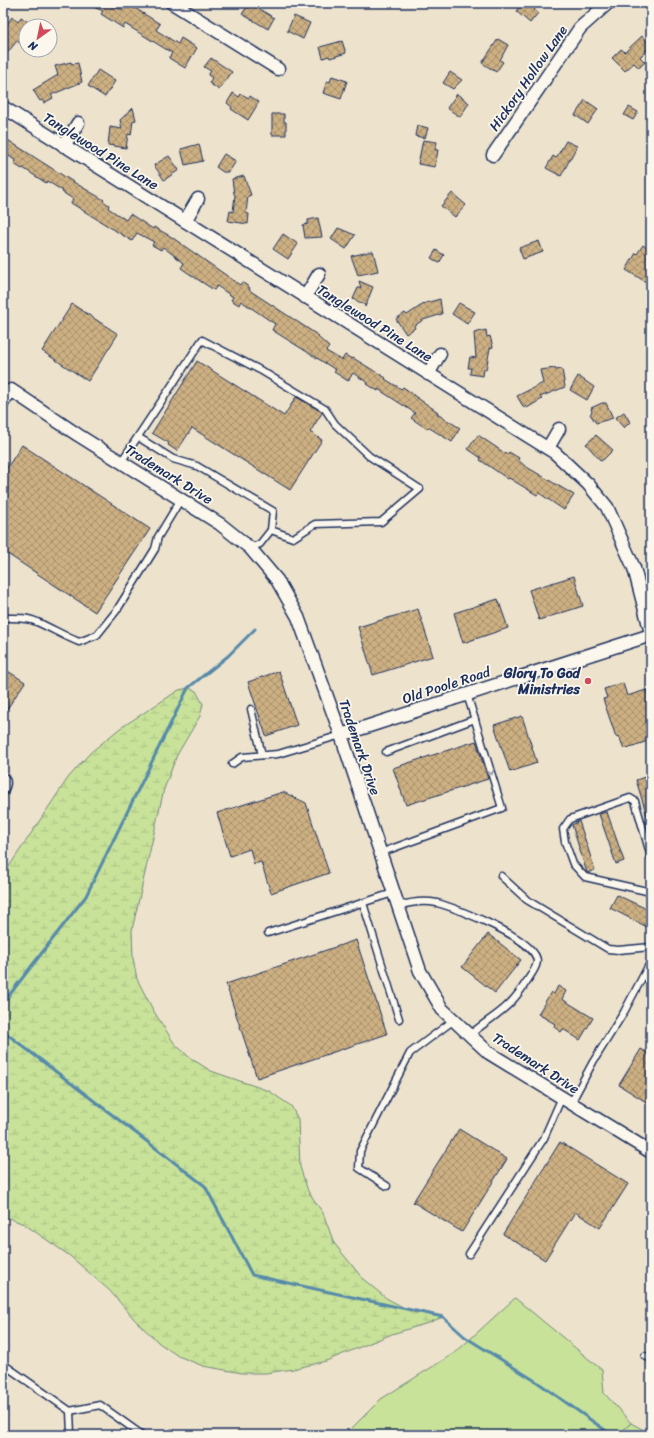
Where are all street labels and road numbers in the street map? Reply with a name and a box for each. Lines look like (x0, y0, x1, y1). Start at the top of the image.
street label: Hickory Hollow Lane (482, 20, 575, 137)
street label: Tanglewood Pine Lane (38, 106, 164, 197)
street label: Tanglewood Pine Lane (312, 278, 438, 369)
street label: Trademark Drive (120, 437, 218, 512)
street label: Old Poole Road (399, 659, 495, 711)
street label: Trademark Drive (331, 696, 388, 799)
street label: Trademark Drive (487, 1026, 585, 1101)

